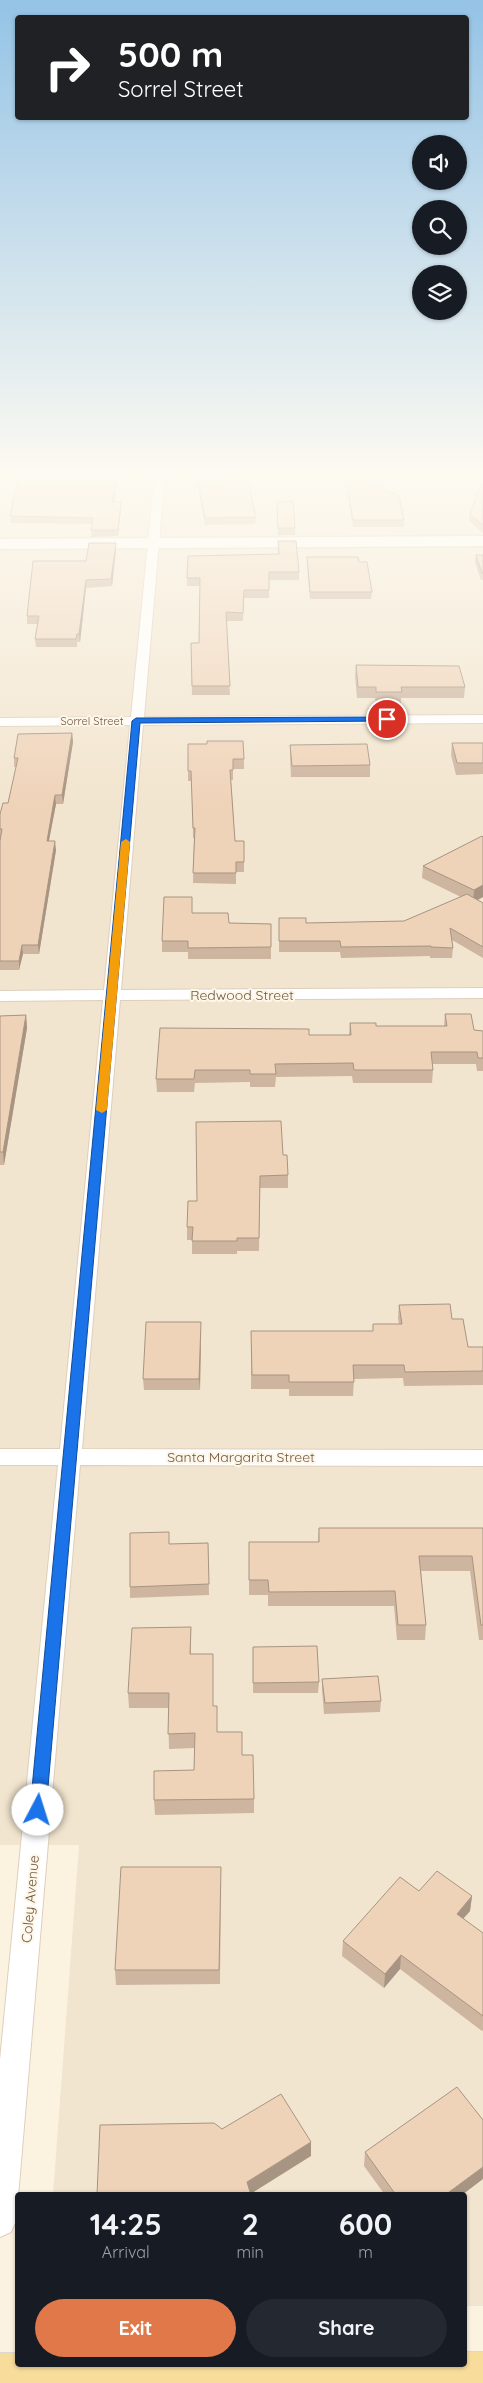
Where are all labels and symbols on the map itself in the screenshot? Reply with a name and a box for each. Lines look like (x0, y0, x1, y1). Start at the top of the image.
pin (366, 698, 408, 740)
street label: Sorrel Street (61, 714, 124, 728)
street label: Redwood Street (190, 986, 294, 1004)
street label: Santa Margarita Street (167, 1448, 315, 1466)
position arrow (11, 1783, 63, 1835)
street label: Coley Avenue (17, 1854, 43, 1944)

